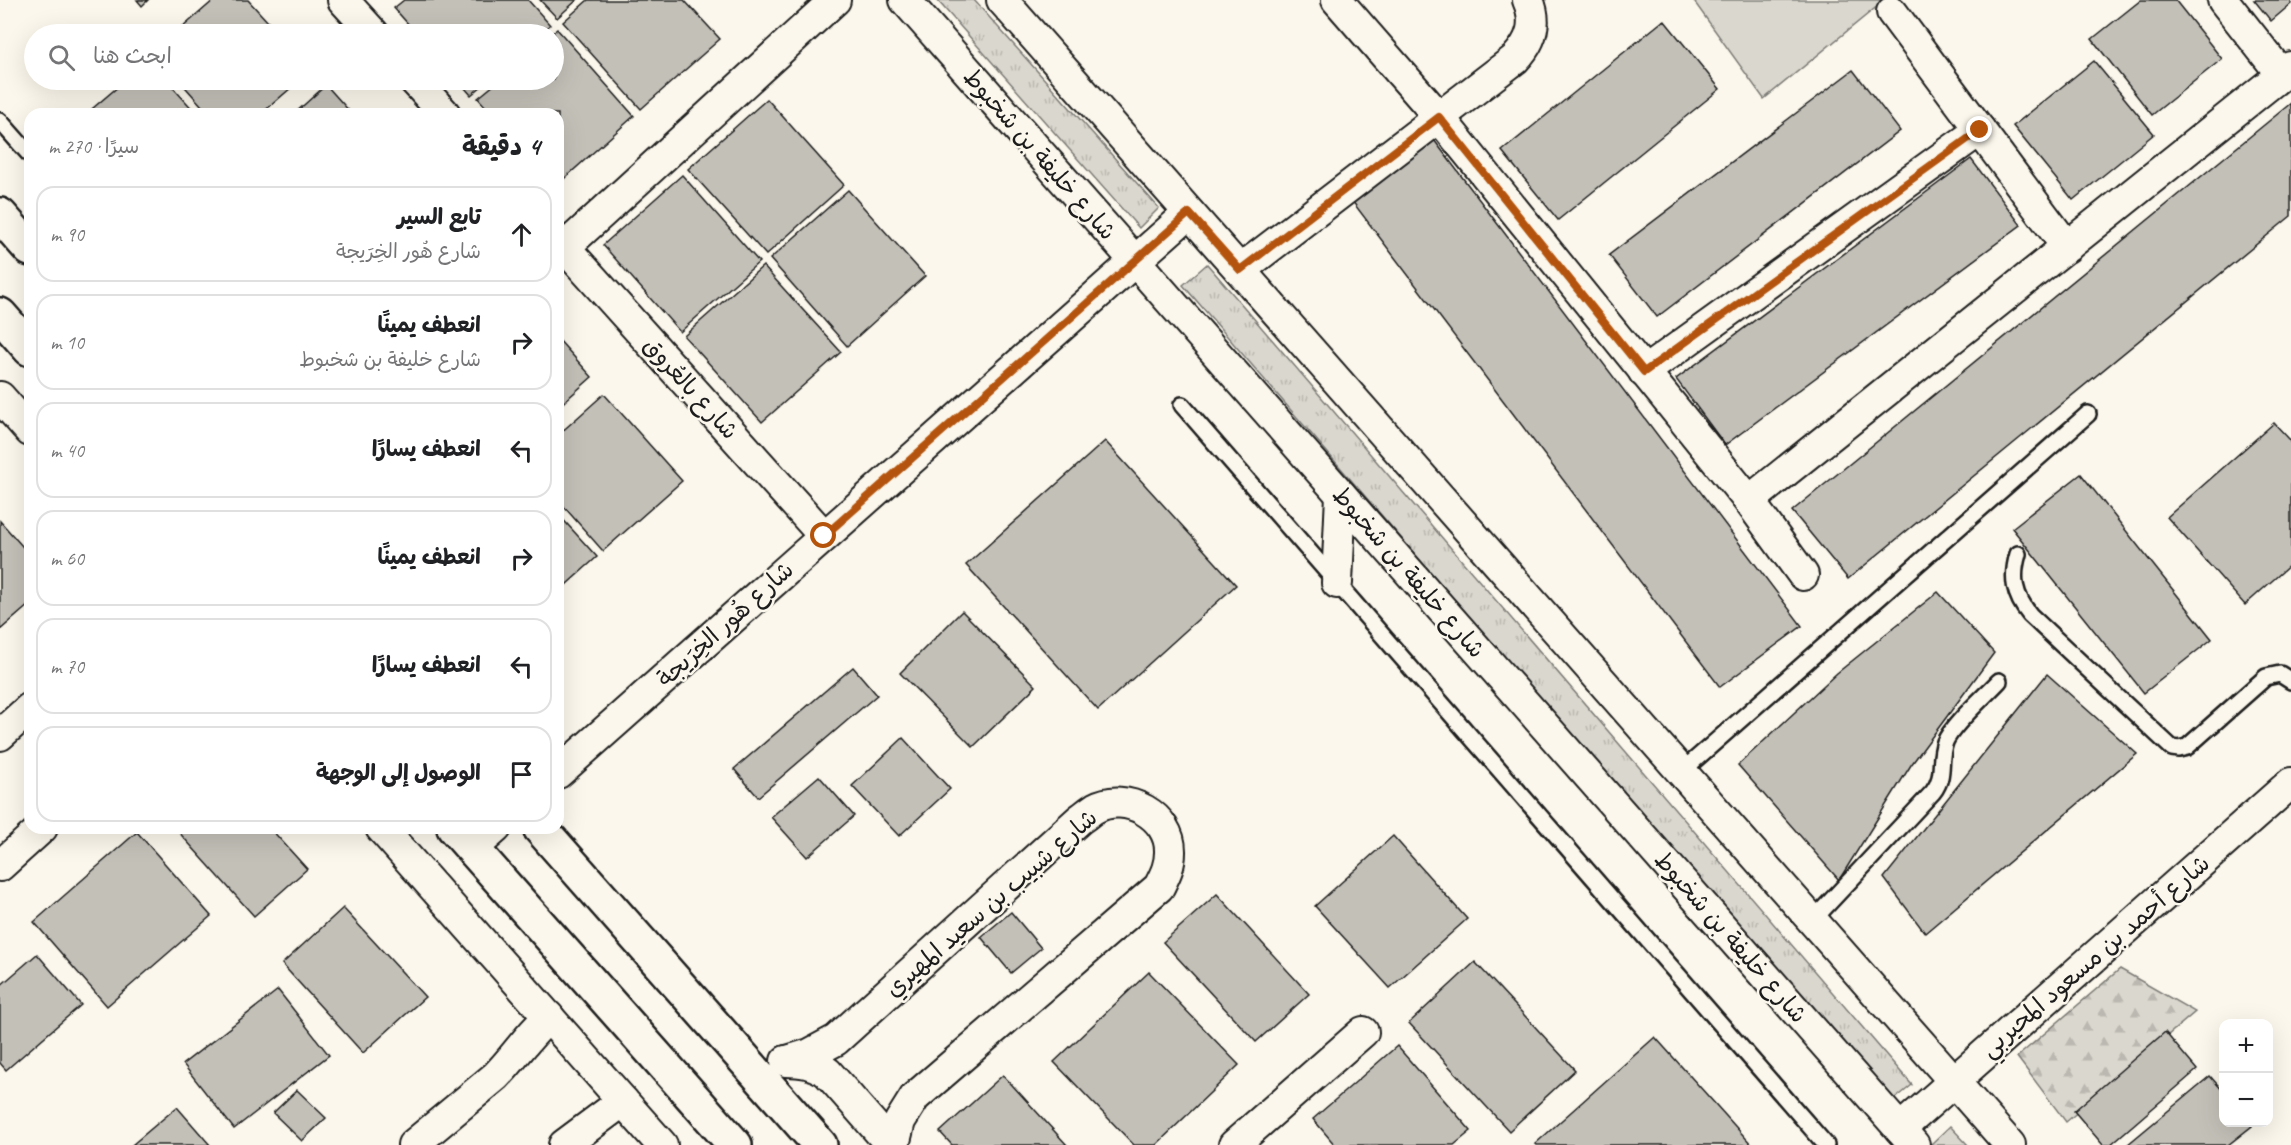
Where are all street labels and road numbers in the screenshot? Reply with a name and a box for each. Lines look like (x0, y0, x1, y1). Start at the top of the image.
street label: شارع خليفة بن شخبوط (956, 62, 1123, 248)
street label: شارع بالعُروق (636, 330, 745, 447)
street label: شارع خليفة بن شخبوط (1325, 480, 1492, 666)
street label: شارع هُور الخِرَيجة (650, 555, 801, 695)
street label: شارع شبيب بن سعيد المهيري (879, 803, 1105, 1005)
street label: شارع خليفة بن شخبوط (1647, 845, 1814, 1031)
street label: شارع أحمد بن مسعود المحيربي (1974, 848, 2220, 1068)

